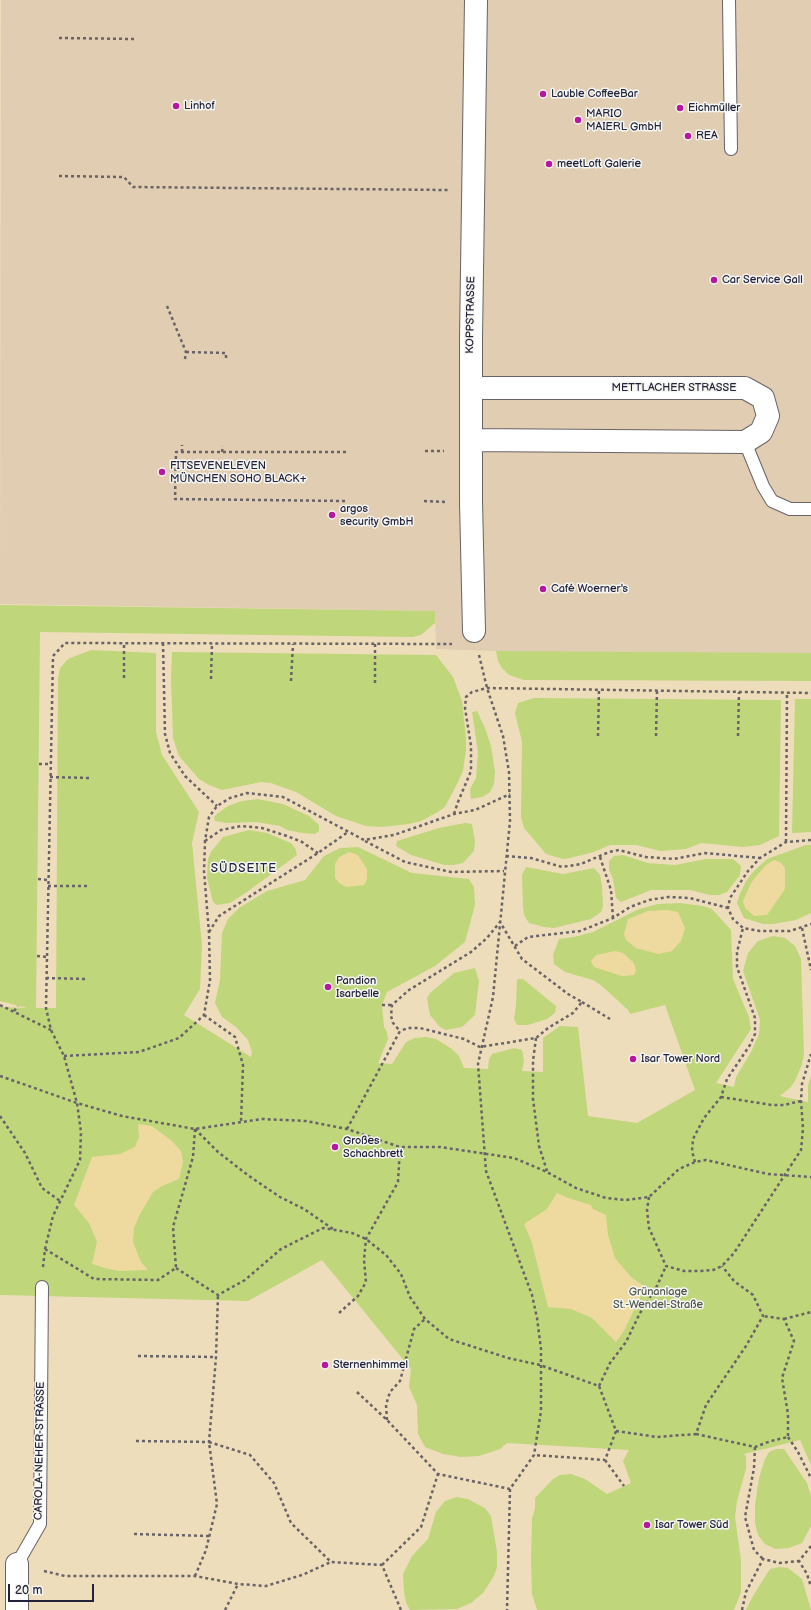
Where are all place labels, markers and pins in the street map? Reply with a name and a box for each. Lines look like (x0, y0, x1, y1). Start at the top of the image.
place label: Lauble CoffeeBar (551, 87, 638, 101)
marker: Lauble CoffeeBar (538, 89, 548, 99)
place label: Linhof (184, 99, 215, 113)
marker: Linhof (171, 101, 181, 111)
place label: Eichmüller (688, 101, 740, 115)
marker: Eichmüller (675, 103, 685, 113)
place label: MARIO MAIERL GmbH (586, 107, 662, 133)
marker: MARIO MAIERL GmbH (573, 115, 583, 125)
place label: REA (696, 129, 718, 143)
marker: REA (683, 131, 693, 141)
place label: meetLoft Galerie (557, 157, 641, 171)
marker: meetLoft Galerie (544, 159, 554, 169)
place label: Car Service Gall (722, 273, 803, 287)
marker: Car Service Gall (709, 275, 719, 285)
place label: FITSEVENELEVEN MÜNCHEN SOHO BLACK+ (170, 459, 307, 485)
marker: FITSEVENELEVEN MÜNCHEN SOHO BLACK+ (157, 467, 167, 477)
place label: argos security GmbH (340, 502, 413, 528)
marker: argos security GmbH (327, 510, 337, 520)
place label: Café Woerner's (551, 582, 628, 596)
marker: Café Woerner's (538, 584, 548, 594)
place label: Pandion Isarbelle (336, 974, 379, 1000)
marker: Pandion Isarbelle (323, 982, 333, 992)
place label: Isar Tower Nord (641, 1052, 720, 1066)
marker: Isar Tower Nord (628, 1054, 638, 1064)
place label: Großes Schachbrett (343, 1134, 403, 1160)
marker: Großes Schachbrett (330, 1142, 340, 1152)
place label: Sternenhimmel (333, 1358, 408, 1372)
marker: Sternenhimmel (320, 1360, 330, 1370)
place label: Isar Tower Süd (655, 1518, 729, 1532)
marker: Isar Tower Süd (642, 1520, 652, 1530)

